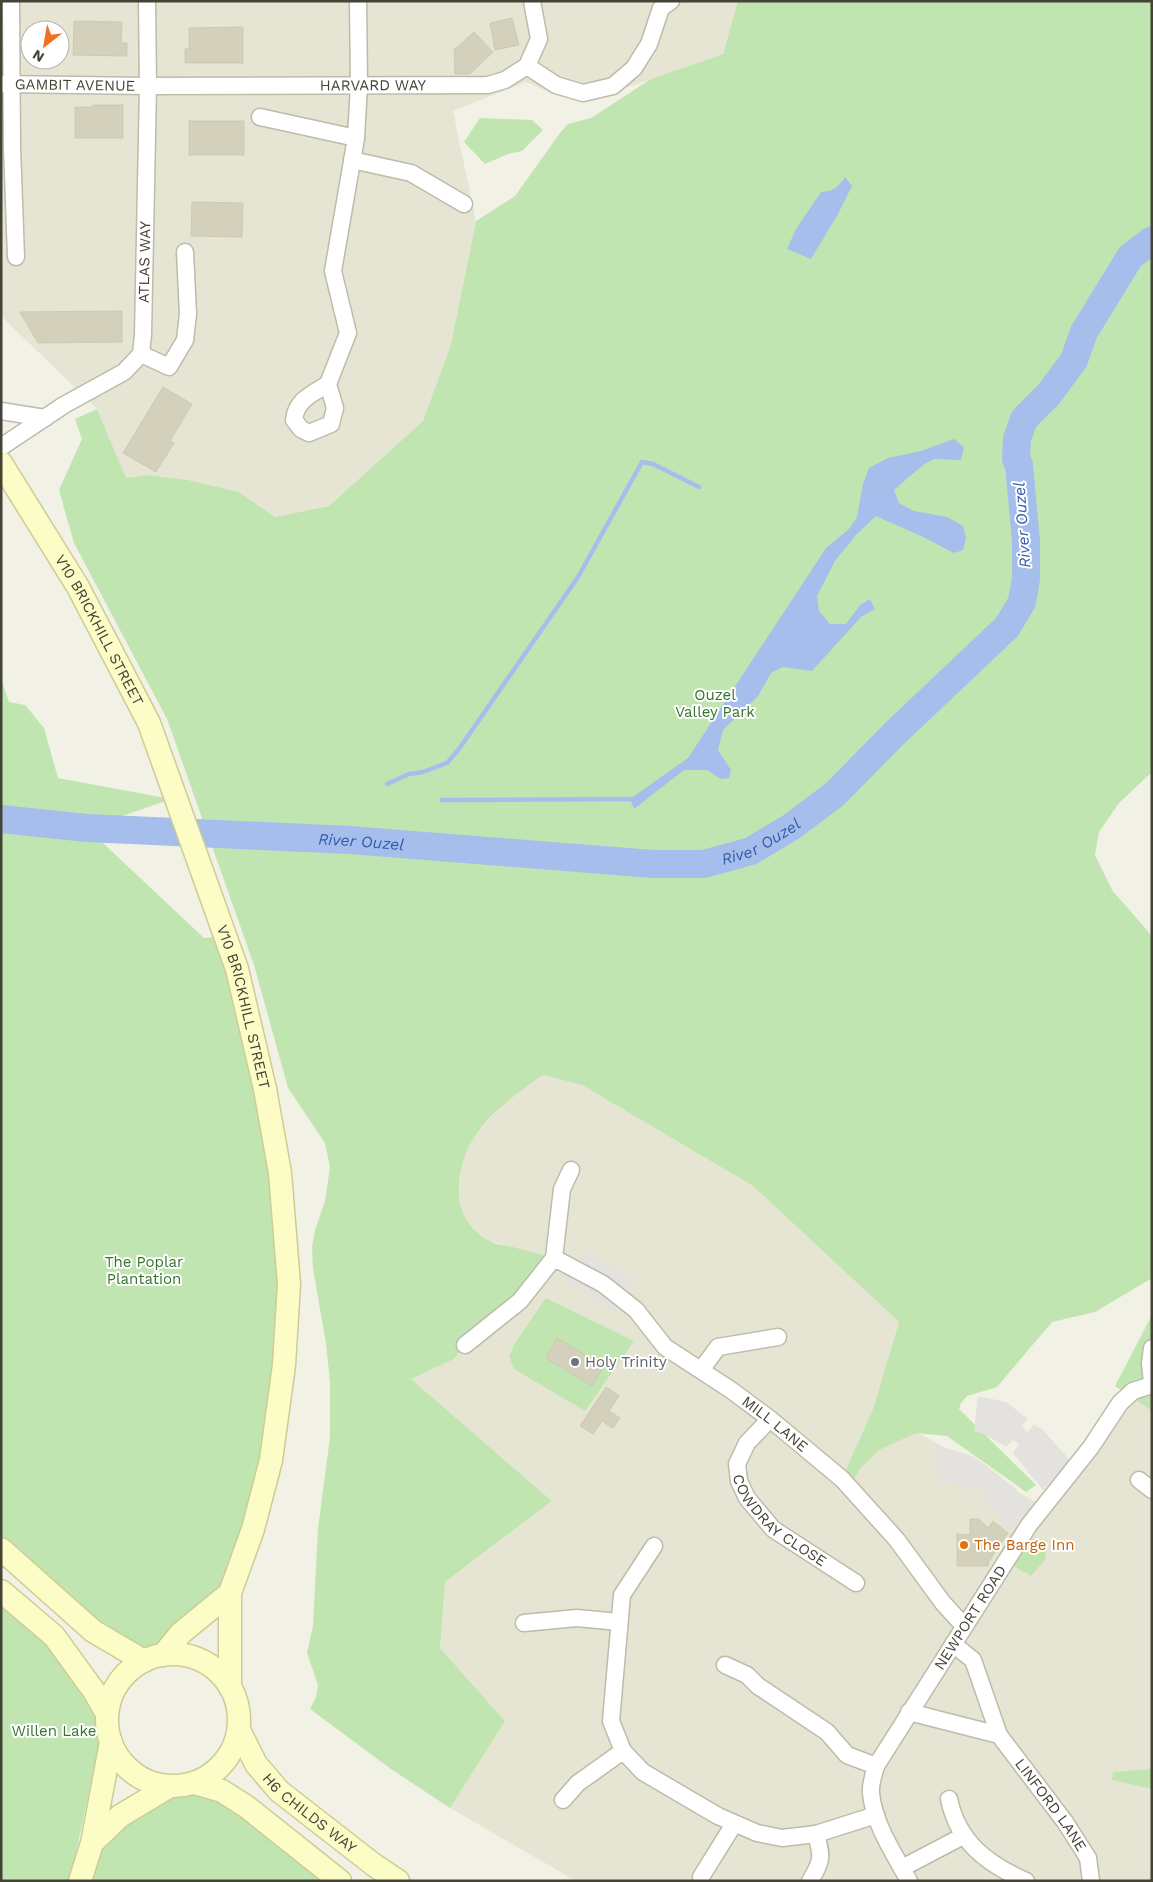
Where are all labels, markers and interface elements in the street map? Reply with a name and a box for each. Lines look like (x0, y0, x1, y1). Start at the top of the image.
north arrow (20, 20, 70, 70)
text: N (30, 47, 47, 66)
street label: GAMBIT AVENUE (15, 75, 135, 95)
street label: HARVARD WAY (320, 76, 427, 94)
street label: ATLAS WAY (135, 220, 154, 303)
water label: River Ouzel (1010, 481, 1034, 569)
street label: V10 BRICKHILL STREET (51, 551, 147, 709)
park label: Ouzel Valley Park (675, 686, 755, 721)
water label: River Ouzel (719, 814, 804, 868)
water label: River Ouzel (318, 829, 405, 854)
street label: V10 BRICKHILL STREET (213, 923, 274, 1091)
park label: The Poplar Plantation (105, 1253, 183, 1288)
place label: Holy Trinity (585, 1353, 667, 1371)
marker: Holy Trinity (569, 1356, 581, 1368)
street label: MILL LANE (738, 1392, 812, 1456)
street label: COWDRAY CLOSE (729, 1473, 830, 1570)
place label: The Barge Inn (974, 1536, 1075, 1554)
marker: The Barge Inn (958, 1539, 970, 1551)
street label: NEWPORT ROAD (930, 1562, 1010, 1673)
park label: Willen Lake (12, 1722, 97, 1740)
street label: LINFORD LANE (1011, 1755, 1090, 1855)
street label: H6 CHILDS WAY (259, 1769, 360, 1857)

